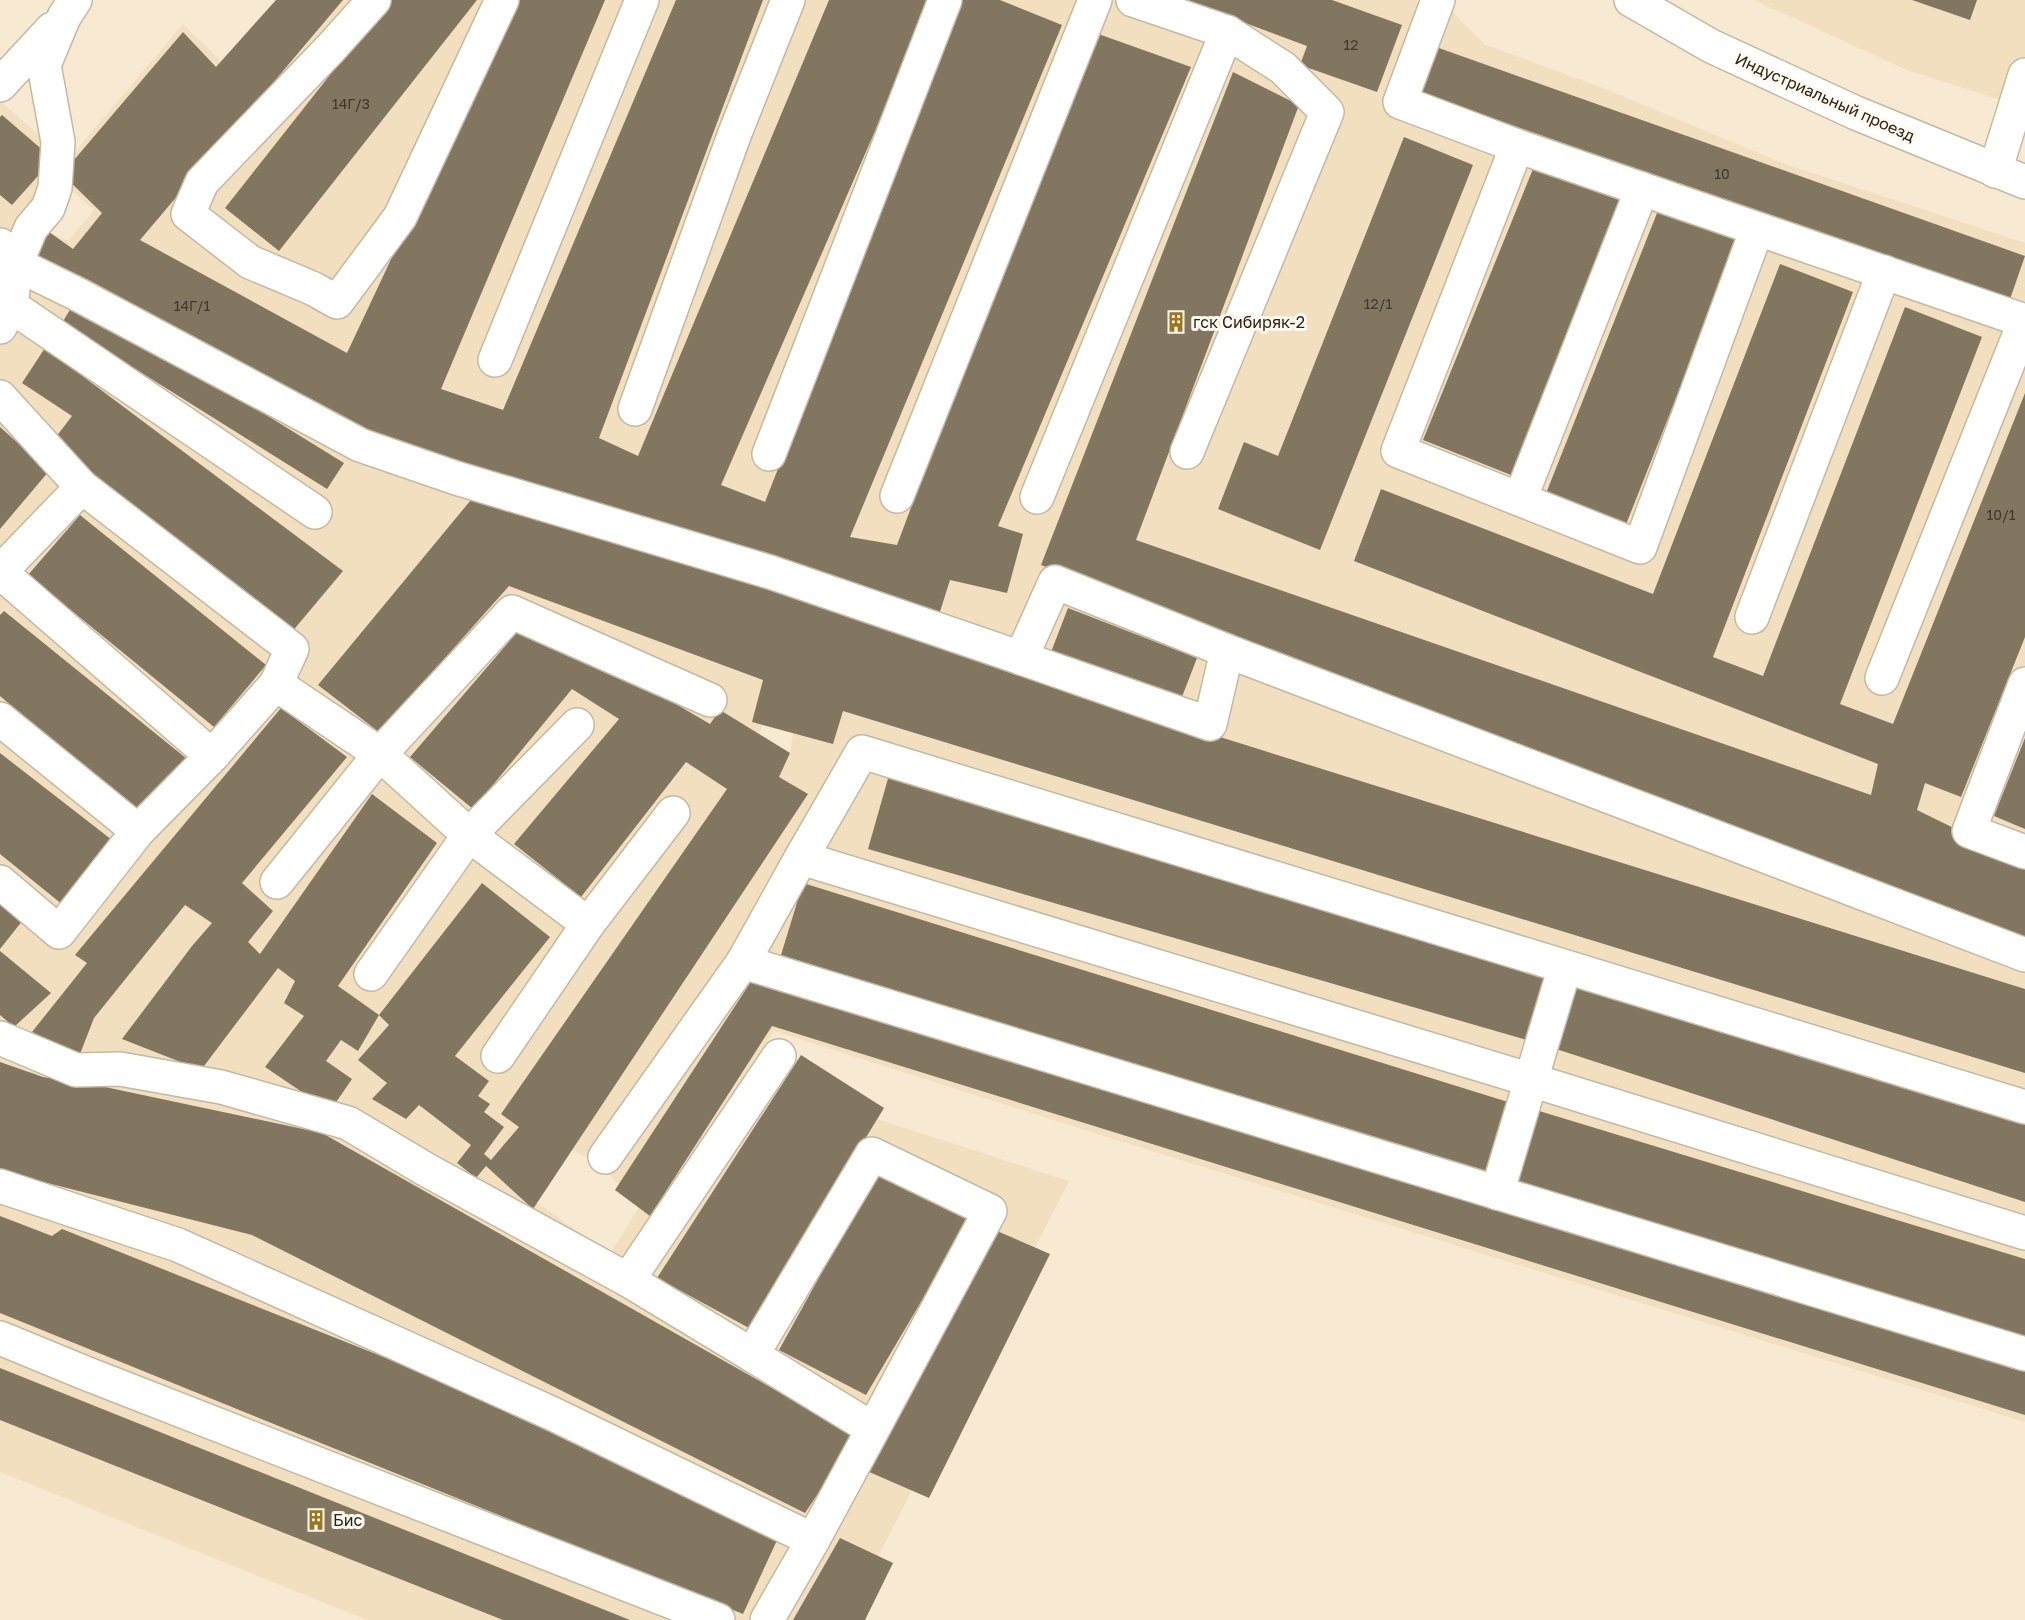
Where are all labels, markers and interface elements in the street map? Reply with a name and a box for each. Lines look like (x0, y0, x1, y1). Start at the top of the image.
house number: 12 (1344, 36, 1358, 53)
street label: Индустриальный проезд (1732, 48, 1918, 146)
house number: 14Г/3 (332, 95, 370, 112)
house number: 10 (1714, 165, 1730, 182)
house number: 12/1 (1364, 295, 1392, 312)
house number: 14Г/1 (174, 297, 211, 314)
building icon: гск Сибиряк-2 (1164, 310, 1188, 334)
place label: гск Сибиряк-2 (1193, 312, 1305, 332)
house number: 10/1 (1987, 506, 2016, 523)
building icon: Бис (304, 1508, 328, 1532)
place label: Бис (333, 1510, 362, 1530)

